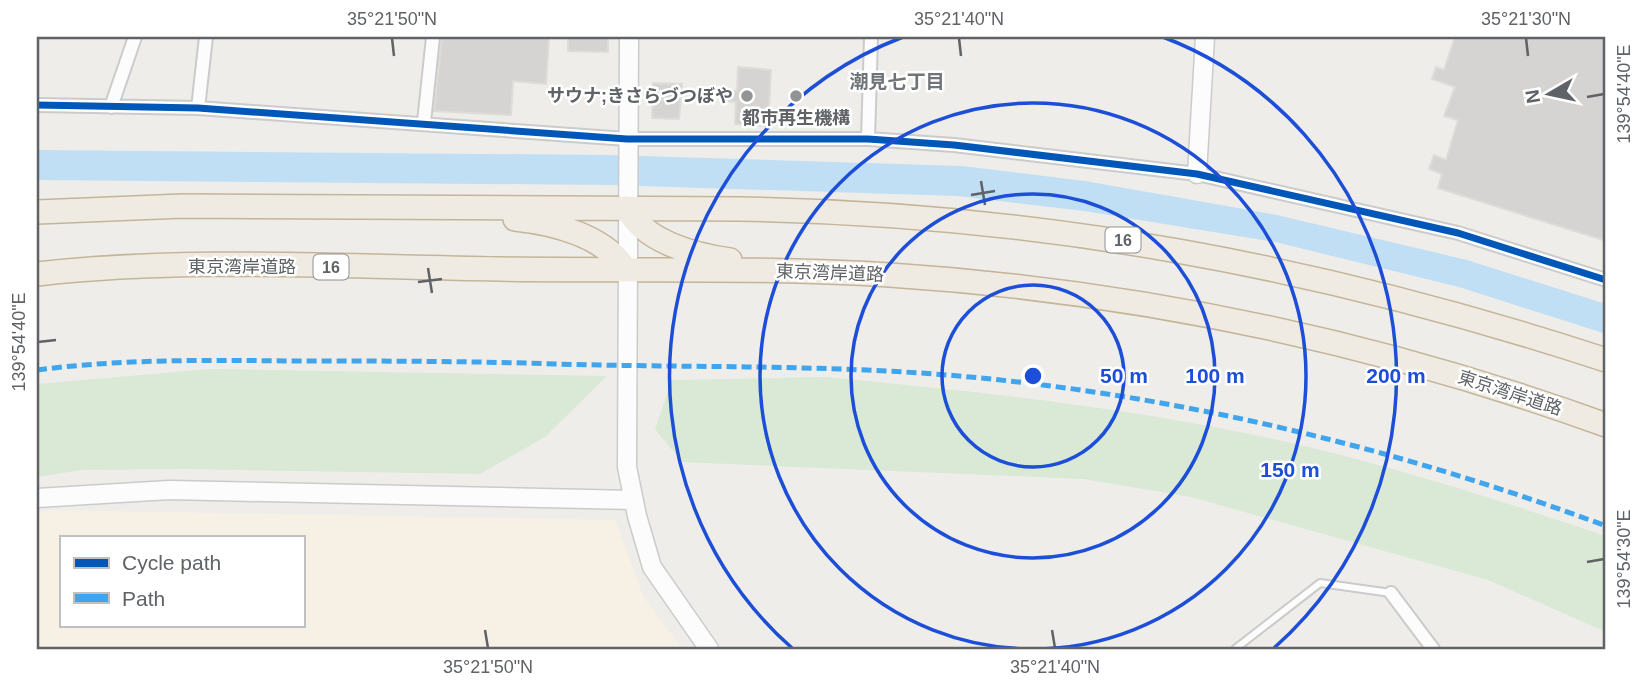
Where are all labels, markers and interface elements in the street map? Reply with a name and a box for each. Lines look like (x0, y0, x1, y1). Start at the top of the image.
text: 35°21'50"N (347, 9, 437, 29)
text: 35°21'40"N (914, 9, 1004, 29)
text: 35°21'30"N (1481, 9, 1571, 29)
text: 139°54'40"E (1614, 44, 1634, 144)
north arrow (1514, 60, 1584, 130)
district label: 潮見七丁目 (849, 71, 945, 92)
place label: サウナ;きさらづつぼや (547, 86, 733, 106)
marker: サウナ;きさらづつぼや (739, 88, 755, 104)
marker: 都市再生機構 (788, 88, 804, 104)
text: N (1521, 88, 1544, 105)
place label: 都市再生機構 (742, 108, 850, 128)
road number: 16 (1106, 228, 1140, 252)
road number: 16 (314, 255, 348, 280)
street label: 東京湾岸道路 (188, 257, 296, 277)
street label: 東京湾岸道路 (776, 261, 884, 285)
text: 139°54'40"E (9, 292, 29, 392)
centre of rings (1021, 364, 1045, 388)
text: 50 m (1100, 364, 1148, 387)
text: 100 m (1185, 364, 1245, 387)
text: 200 m (1366, 364, 1426, 387)
street label: 東京湾岸道路 (1456, 367, 1564, 419)
text: 150 m (1260, 458, 1320, 481)
text: 139°54'30"E (1614, 509, 1634, 609)
legend (60, 536, 304, 626)
text: Cycle path (122, 551, 221, 574)
text: Path (122, 587, 165, 610)
text: 35°21'50"N (443, 657, 533, 677)
text: 35°21'40"N (1010, 657, 1100, 677)

